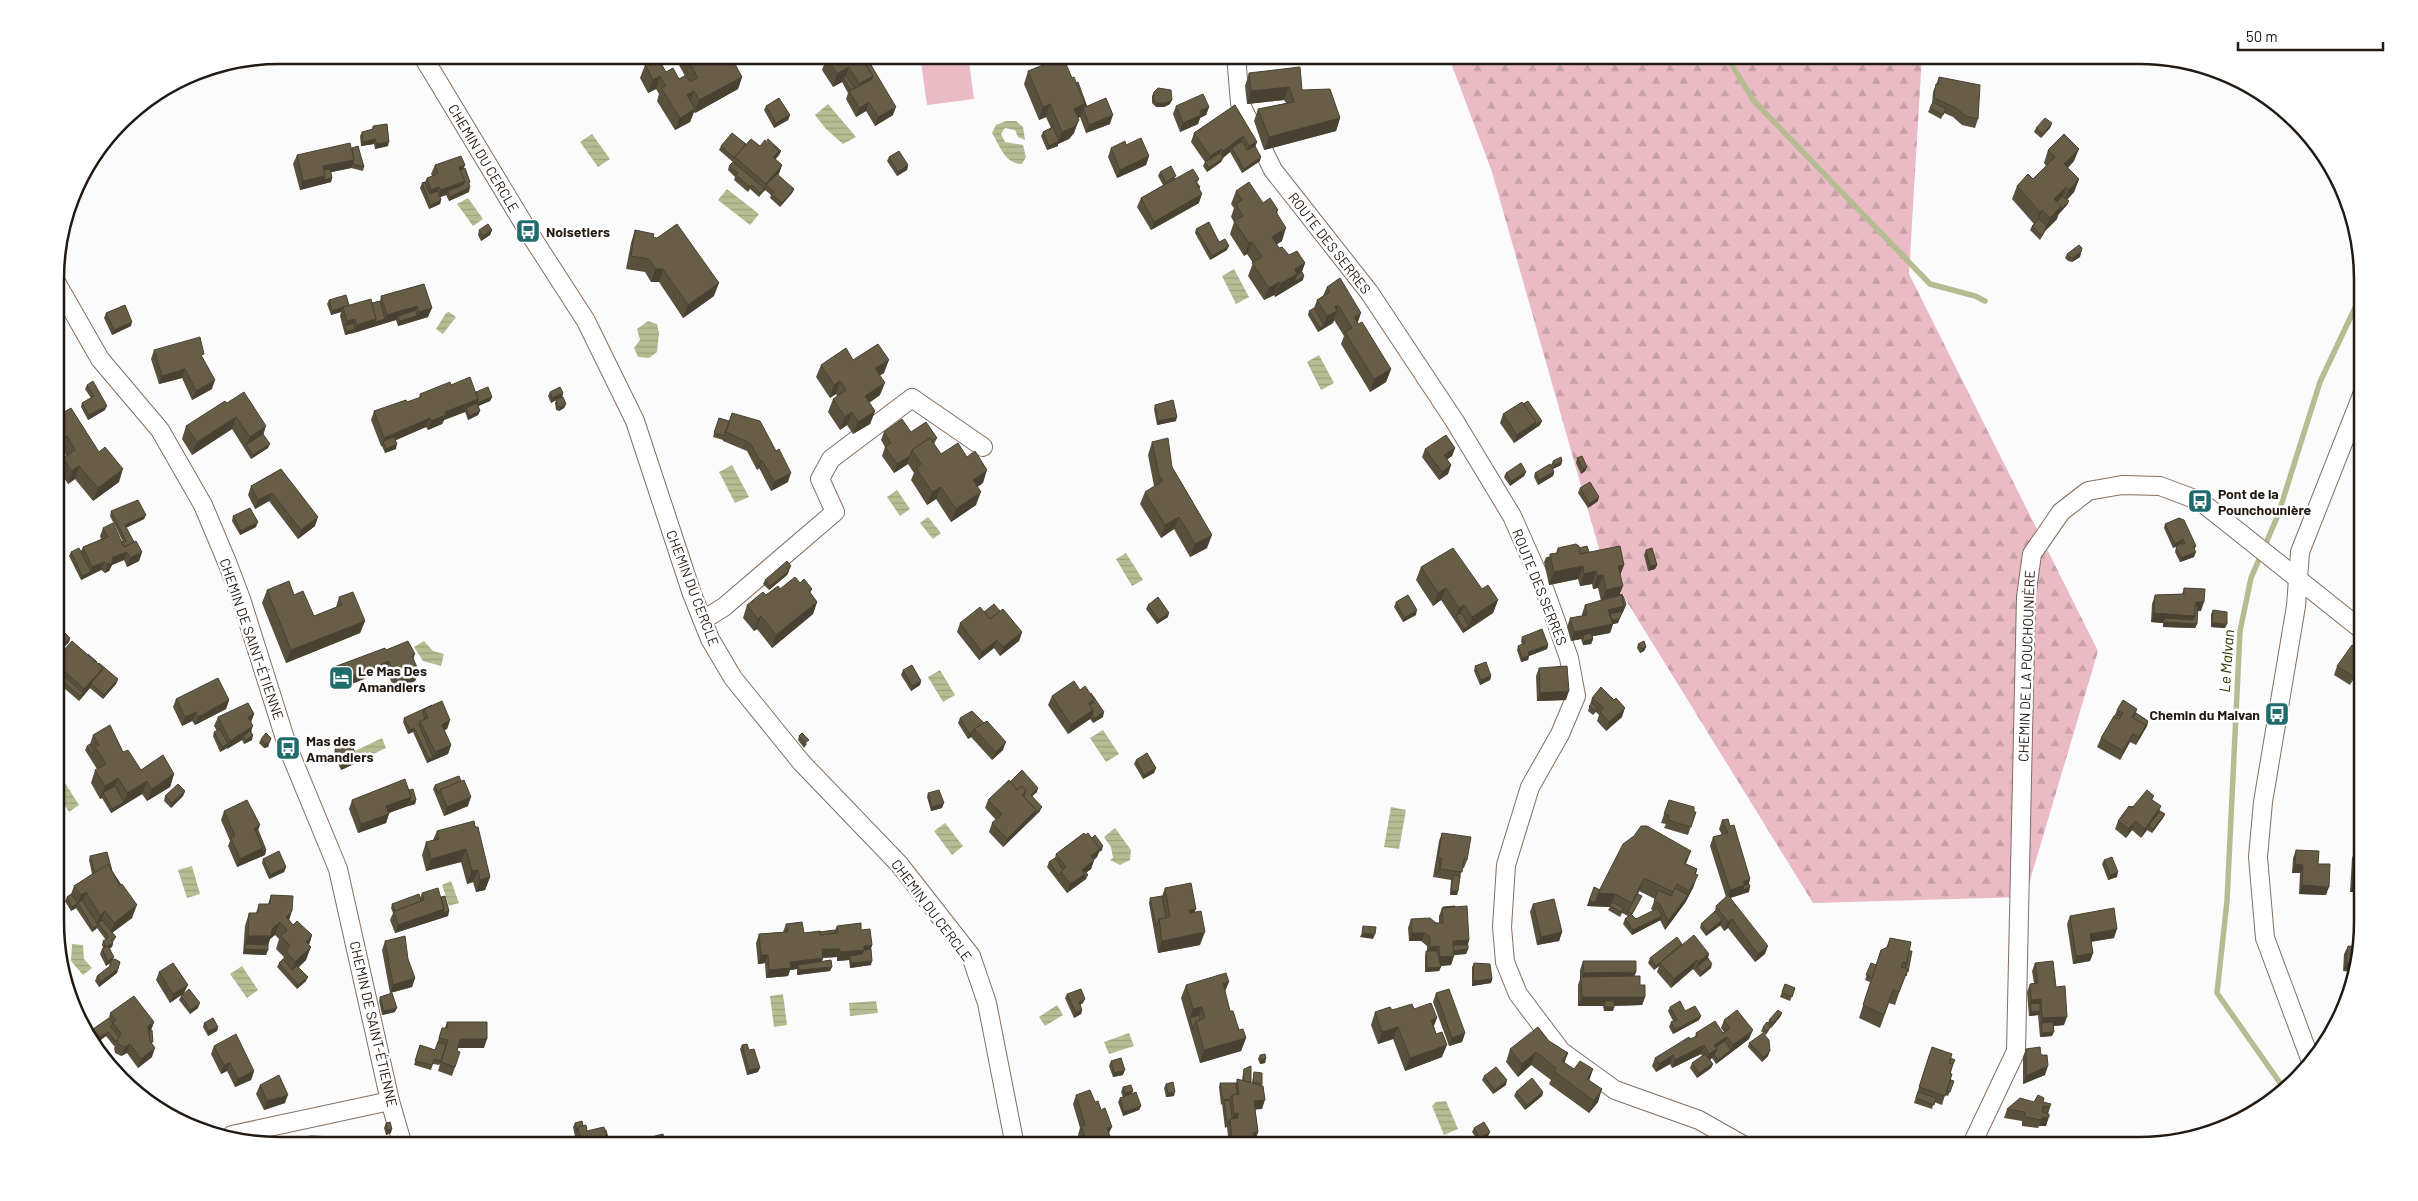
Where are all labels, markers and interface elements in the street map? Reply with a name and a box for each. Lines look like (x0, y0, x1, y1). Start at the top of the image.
scale bar (2238, 20, 2383, 52)
text: 50 m (2246, 27, 2278, 45)
street label: CHEMIN DU CERCLE (445, 101, 523, 215)
street label: ROUTE DES SERRES (1285, 189, 1375, 297)
bus stop icon: Noisetiers (515, 218, 541, 244)
place label: Noisetiers (546, 223, 610, 240)
place label: Pont de la Pounchounière (2218, 485, 2312, 518)
bus stop icon: Pont de la Pounchounière (2187, 488, 2213, 514)
street label: ROUTE DES SERRES (1509, 526, 1571, 648)
street label: CHEMIN DU CERCLE (663, 528, 723, 648)
street label: CHEMIN DE SAINT-ÉTIENNE (216, 556, 288, 722)
street label: CHEMIN DE LA POUCHOUNIÈRE (2014, 570, 2038, 762)
water label: Le Malvan (2215, 629, 2237, 693)
place label: Le Mas Des Amandiers (358, 662, 427, 695)
hotel icon: Le Mas Des Amandiers (328, 665, 354, 691)
bus stop icon: Chemin du Malvan (2264, 701, 2290, 727)
place label: Chemin du Malvan (2149, 706, 2260, 723)
place label: Mas des Amandiers (306, 732, 374, 765)
bus stop icon: Mas des Amandiers (275, 735, 301, 761)
street label: CHEMIN DU CERCLE (888, 856, 976, 964)
street label: CHEMIN DE SAINT-ÉTIENNE (347, 939, 401, 1109)

